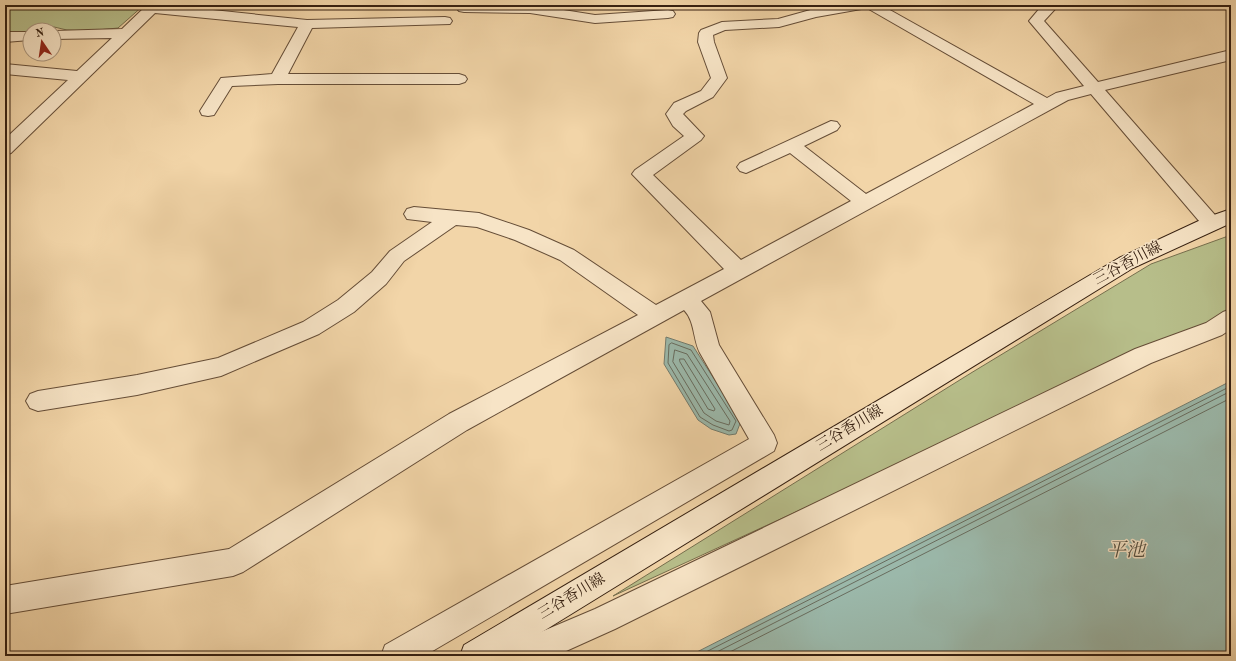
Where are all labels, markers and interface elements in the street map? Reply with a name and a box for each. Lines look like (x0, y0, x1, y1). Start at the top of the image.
north arrow (22, 22, 62, 62)
text: N (35, 27, 46, 40)
street label: 三谷香川線 (1090, 238, 1165, 288)
street label: 三谷香川線 (813, 402, 886, 455)
water label: 平池 (1107, 540, 1147, 561)
street label: 三谷香川線 (535, 570, 608, 623)

